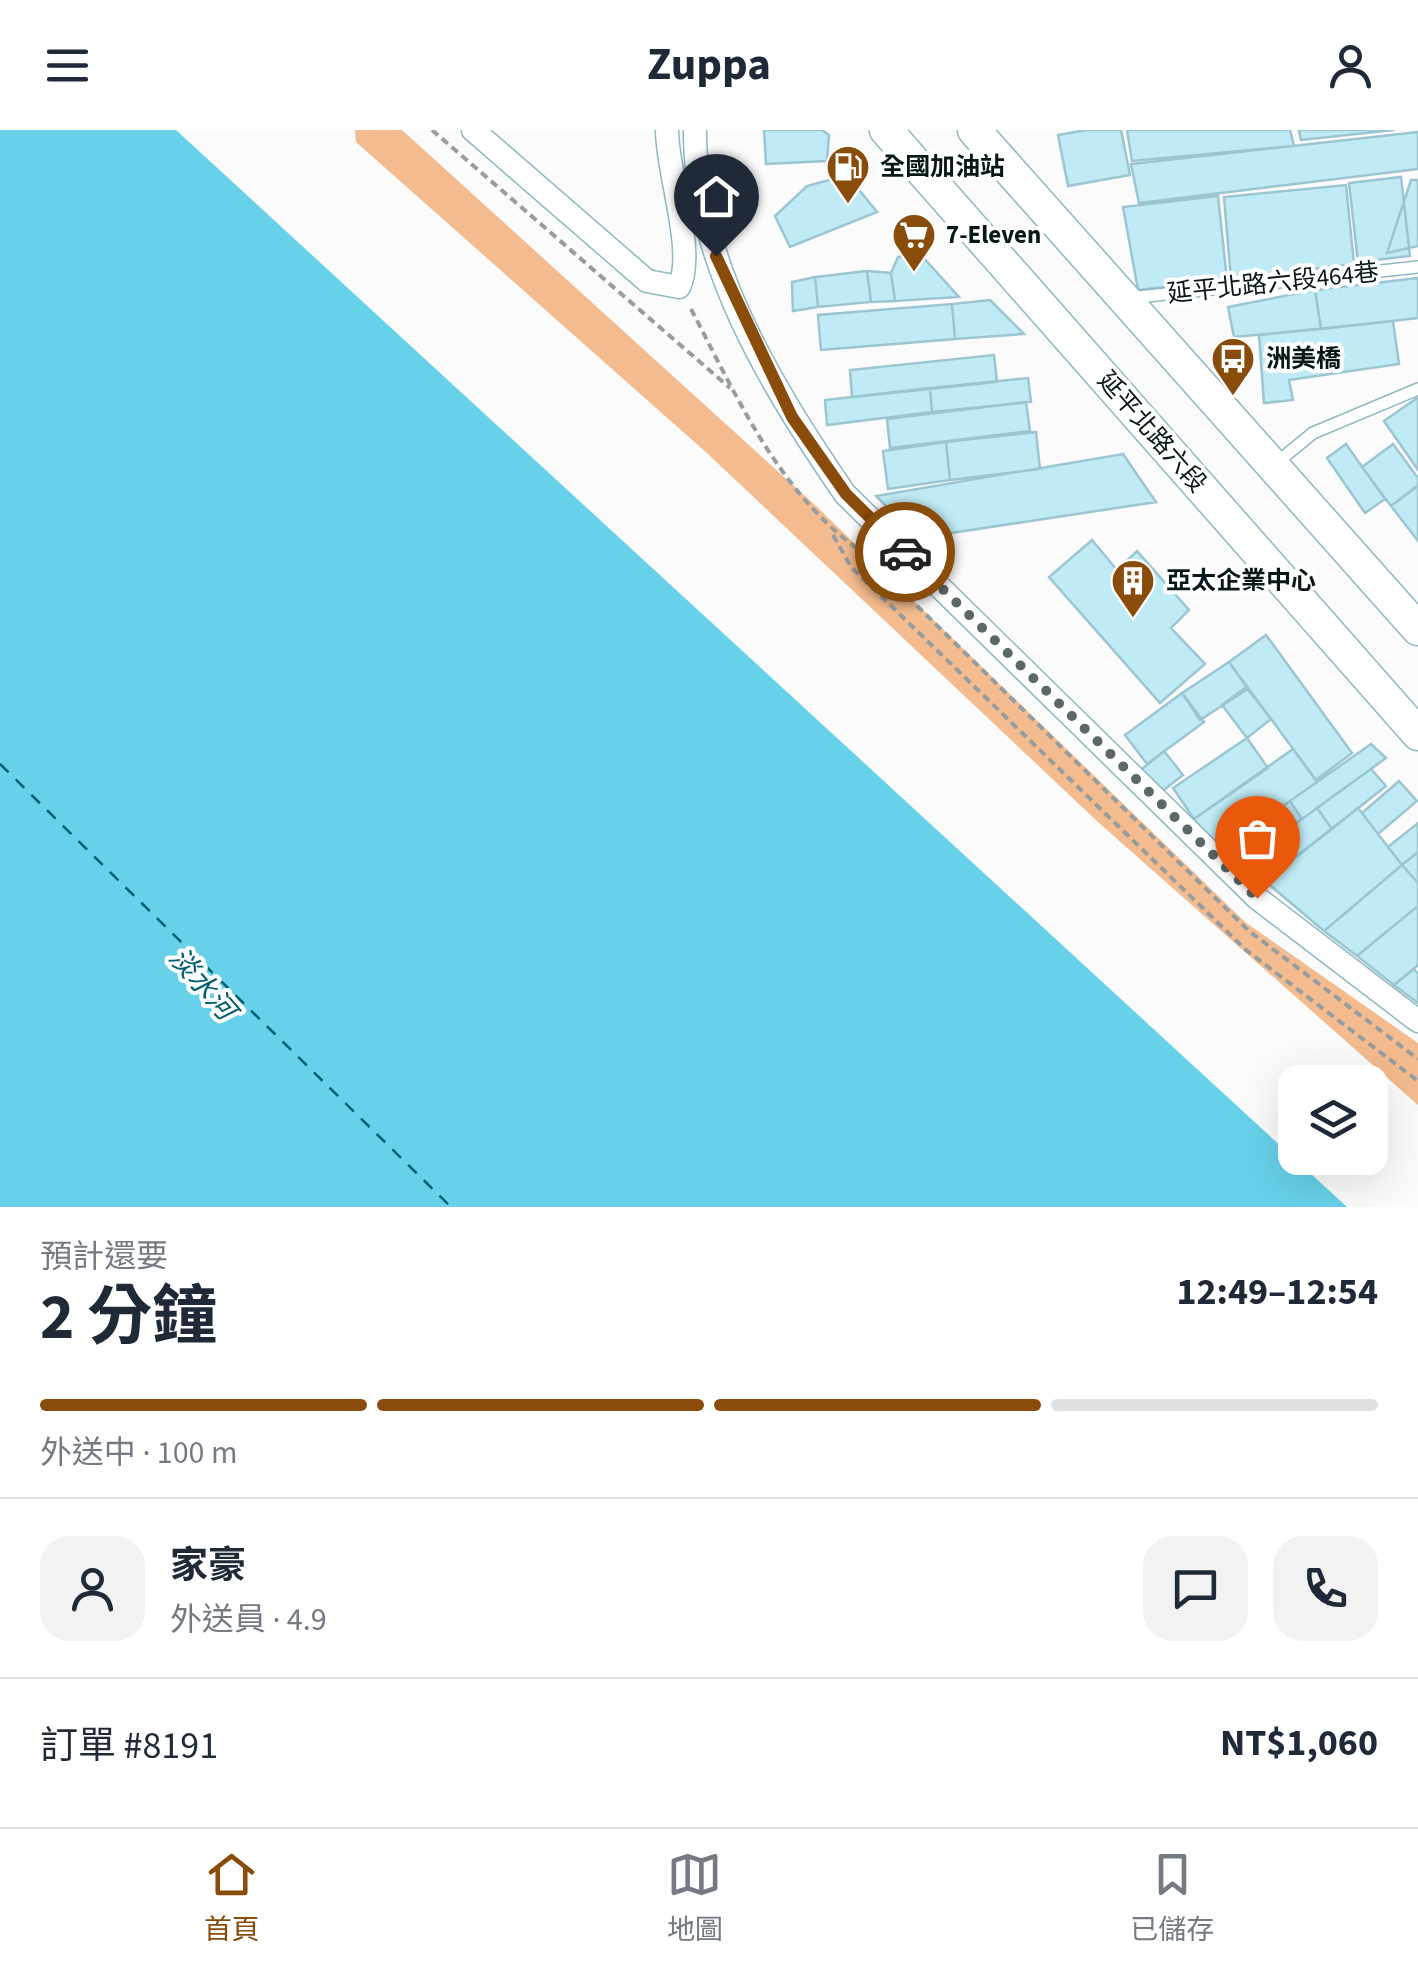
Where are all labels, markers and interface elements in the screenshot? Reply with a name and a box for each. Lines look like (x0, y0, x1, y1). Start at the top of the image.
text: Zuppa (647, 33, 771, 97)
icon: menu (40, 38, 95, 93)
icon: person (1323, 38, 1378, 93)
fuel station icon: 全國加油站 (825, 144, 871, 205)
place label: 全國加油站 (880, 149, 1005, 185)
pin (674, 154, 759, 257)
icon: home (689, 169, 744, 224)
supermarket icon: 7-Eleven (891, 212, 937, 273)
place label: 7-Eleven (946, 217, 1041, 253)
street label: 延平北路六段464巷 (1166, 254, 1380, 312)
bus stop icon: 洲美橋 (1210, 336, 1256, 397)
place label: 洲美橋 (1266, 341, 1341, 377)
street label: 延平北路六段 (1089, 364, 1215, 500)
courier (855, 502, 955, 602)
icon: car (878, 525, 933, 580)
building icon: 亞太企業中心 (1110, 558, 1156, 619)
place label: 亞太企業中心 (1166, 563, 1316, 599)
pin (1215, 796, 1300, 899)
icon: bag (1230, 811, 1285, 866)
water label: 淡水河 (159, 939, 248, 1033)
map controls (1278, 1065, 1388, 1175)
button: layers (1278, 1065, 1388, 1175)
text: 預計還要 (40, 1234, 168, 1280)
text: 12:49–12:54 (1176, 1265, 1378, 1319)
text: 2 分鐘 (40, 1271, 217, 1364)
text: 外送中 · 100 m (40, 1430, 237, 1476)
button: person (40, 1536, 145, 1641)
button: chat (1143, 1536, 1248, 1641)
button: phone (1273, 1536, 1378, 1641)
text: 家豪 (170, 1539, 246, 1593)
text: 外送員 · 4.9 (170, 1597, 327, 1643)
text: NT$1,060 (1220, 1716, 1378, 1770)
text: 訂單 #8191 (40, 1719, 218, 1773)
tab: 首頁 (204, 1847, 260, 1950)
tab: 地圖 (667, 1847, 723, 1950)
tab: 已儲存 (1130, 1847, 1214, 1950)

